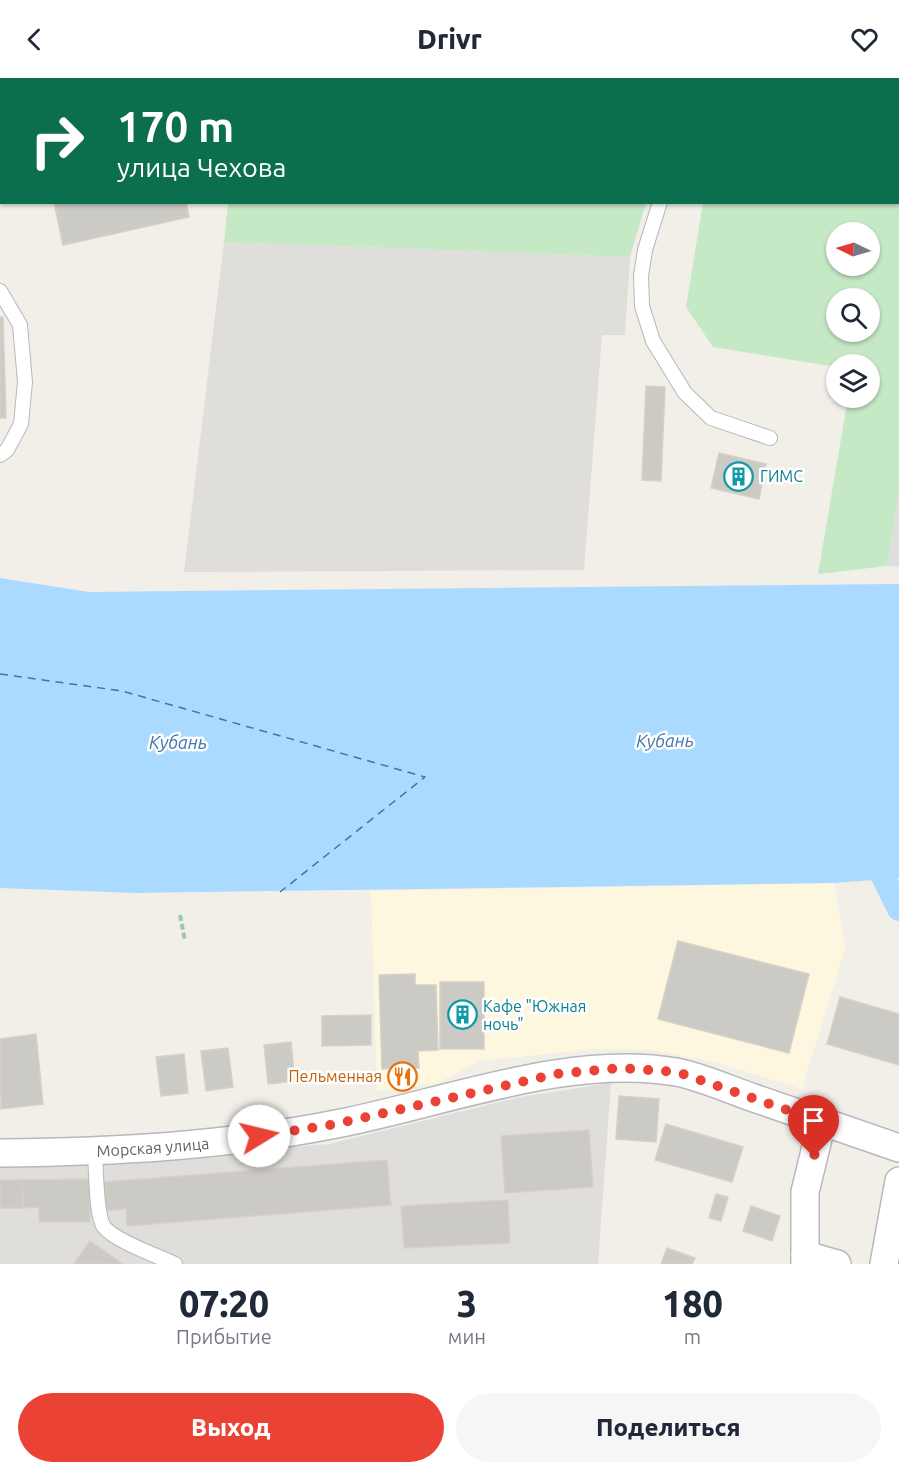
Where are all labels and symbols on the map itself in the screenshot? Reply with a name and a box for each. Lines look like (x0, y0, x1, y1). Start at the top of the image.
north arrow (826, 222, 880, 276)
building icon: ГИМС (723, 460, 755, 492)
place label: ГИМС (760, 467, 803, 485)
water label: Кубань (636, 729, 694, 751)
water label: Кубань (149, 732, 207, 752)
place label: Кафе "Южная ночь" (483, 997, 586, 1033)
building icon: Кафе "Южная ночь" (446, 999, 478, 1031)
restaurant icon: Пельменная (387, 1060, 419, 1092)
place label: Пельменная (288, 1067, 382, 1085)
pin (788, 1095, 839, 1157)
position arrow (227, 1104, 291, 1168)
street label: Морская улица (96, 1134, 210, 1160)

